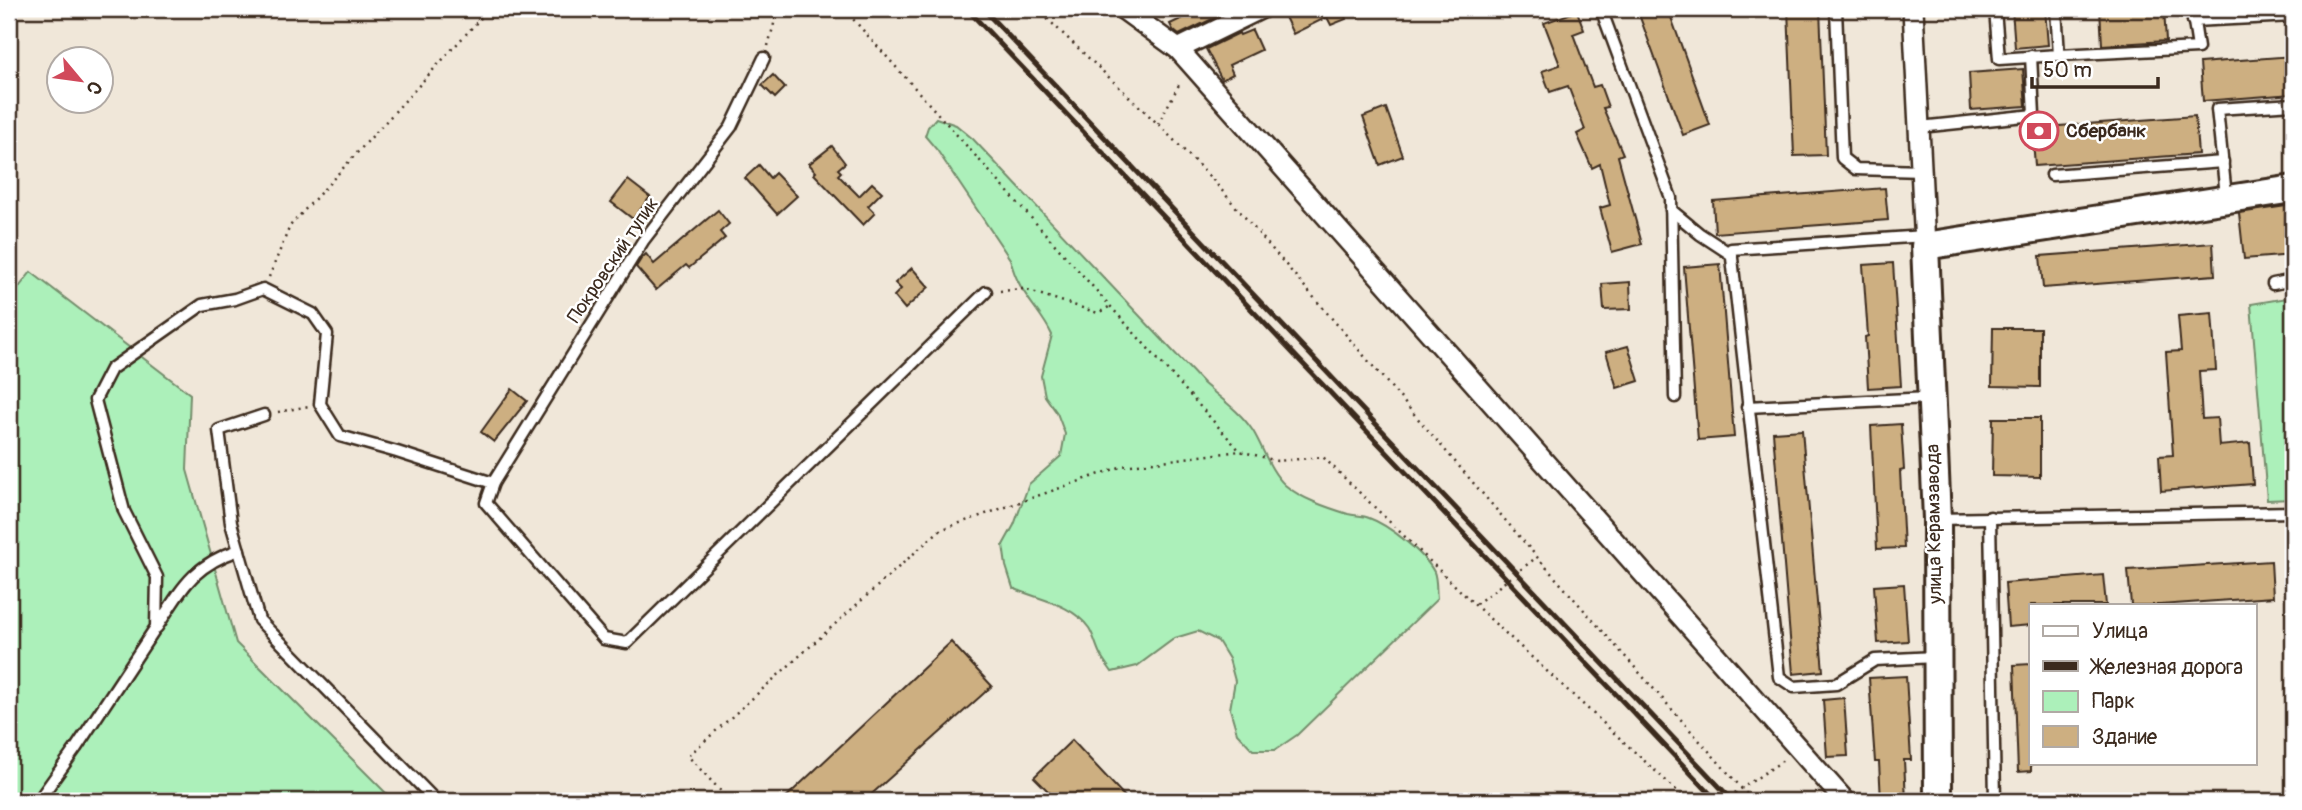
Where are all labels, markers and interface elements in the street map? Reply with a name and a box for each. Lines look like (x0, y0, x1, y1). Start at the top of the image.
north arrow (46, 46, 116, 116)
scale bar (2032, 46, 2158, 90)
text: 50 m (2043, 57, 2092, 84)
text: С (81, 77, 107, 99)
bank icon: Сбербанк (2018, 110, 2060, 152)
place label: Сбербанк (2066, 119, 2146, 143)
street label: Покровский тупик (562, 192, 664, 328)
street label: улица Керамзавода (1921, 444, 1947, 605)
legend (2029, 604, 2256, 764)
text: Улица (2092, 618, 2148, 645)
text: Железная дорога (2089, 654, 2243, 681)
text: Парк (2092, 688, 2135, 715)
text: Здание (2092, 724, 2158, 751)

